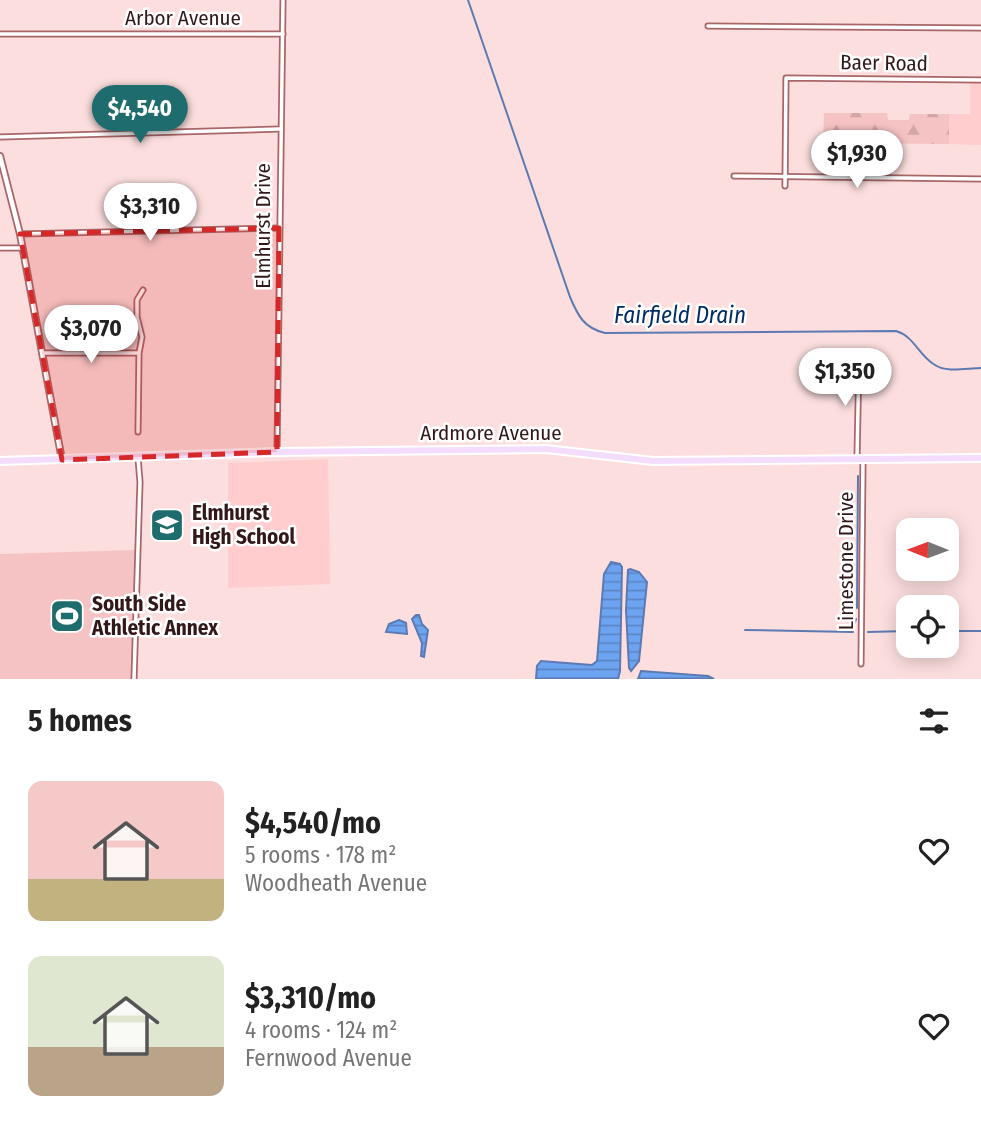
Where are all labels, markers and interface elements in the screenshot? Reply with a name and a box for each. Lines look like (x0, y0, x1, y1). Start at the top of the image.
street label: Arbor Avenue (125, 5, 241, 31)
street label: Baer Road (840, 49, 928, 77)
pin: $4,540 (83, 86, 197, 145)
text: $4,540 (108, 94, 172, 122)
pin: $1,930 (800, 130, 914, 190)
text: $1,930 (827, 139, 887, 167)
street label: Elmhurst Drive (250, 163, 276, 289)
pin: $3,310 (93, 184, 207, 243)
text: $3,310 (120, 192, 180, 220)
water label: Fairfield Drain (614, 301, 746, 329)
pin: $3,070 (34, 306, 148, 365)
text: $3,070 (60, 314, 122, 342)
pin: $1,350 (788, 348, 902, 408)
text: $1,350 (815, 357, 875, 385)
street label: Ardmore Avenue (420, 420, 562, 446)
street label: Limestone Drive (833, 492, 859, 630)
place label: Elmhurst High School (192, 500, 295, 550)
school or university icon: Elmhurst High School (148, 506, 186, 544)
north arrow (896, 518, 959, 581)
map controls (896, 518, 959, 658)
place label: South Side Athletic Annex (91, 591, 219, 641)
button: locate (896, 595, 959, 658)
sports icon: South Side Athletic Annex (48, 597, 86, 635)
icon: filters (915, 702, 953, 740)
text: 5 homes (28, 703, 132, 739)
text: $4,540/mo (245, 805, 381, 841)
icon: home (84, 809, 168, 893)
icon: heart (915, 832, 953, 870)
text: 5 rooms · 178 m² (245, 841, 396, 869)
text: Woodheath Avenue (245, 869, 427, 897)
text: $3,310/mo (245, 980, 376, 1016)
icon: home (84, 984, 168, 1068)
icon: heart (915, 1007, 953, 1045)
text: 4 rooms · 124 m² (245, 1016, 397, 1044)
text: Fernwood Avenue (245, 1044, 412, 1072)

